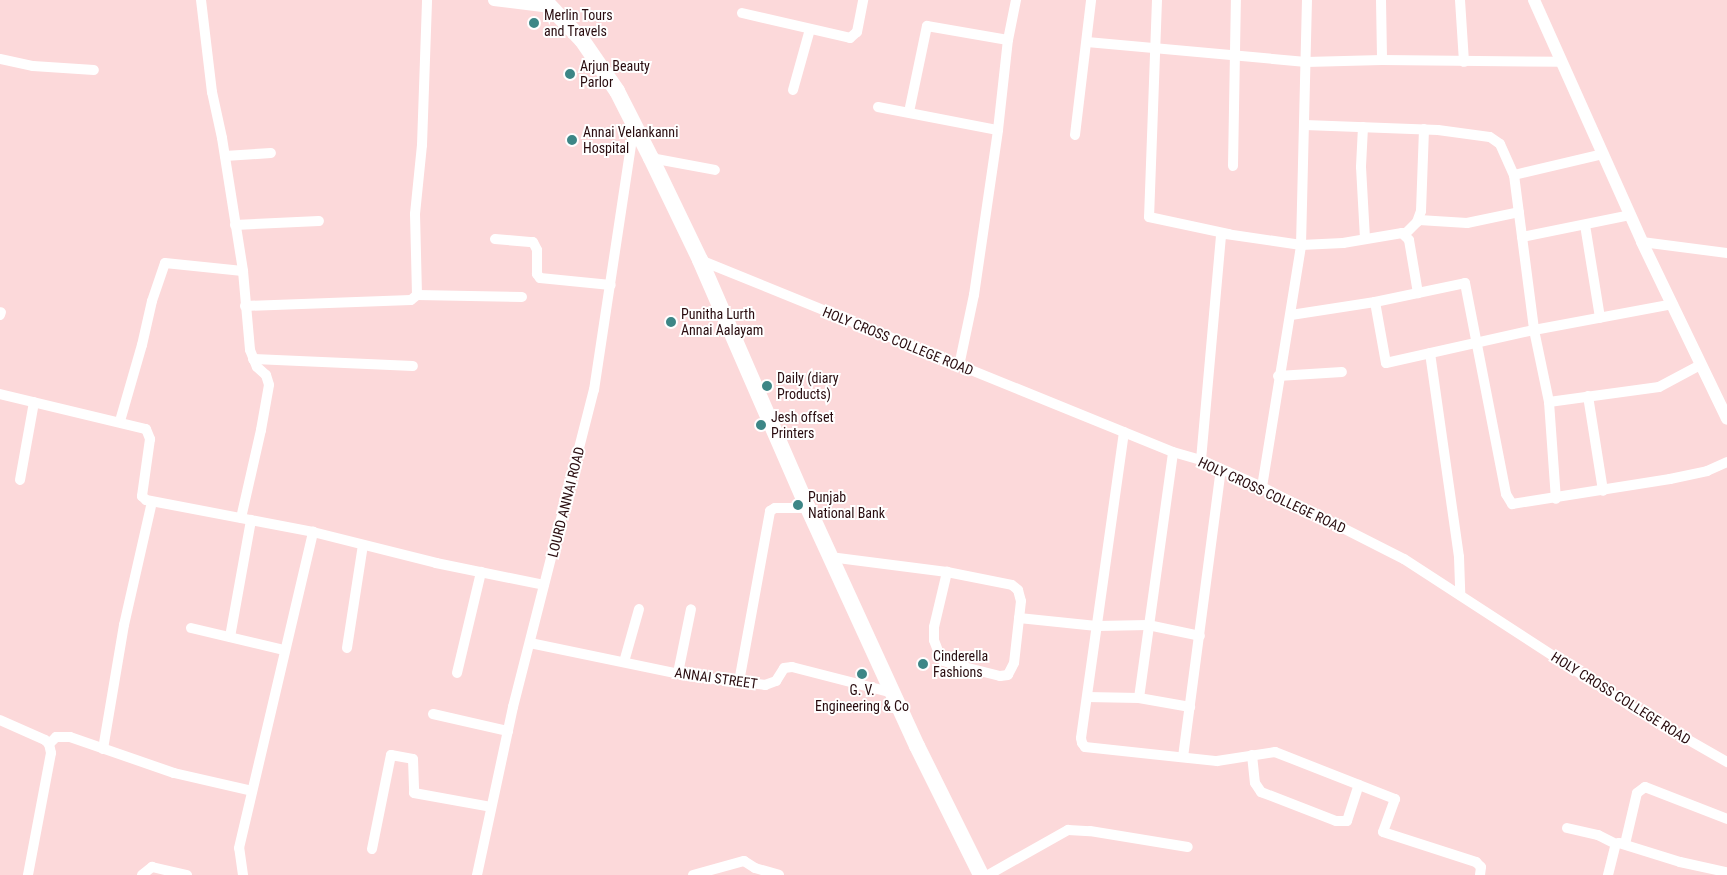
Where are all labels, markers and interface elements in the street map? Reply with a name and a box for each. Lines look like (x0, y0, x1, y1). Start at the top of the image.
place label: Merlin Tours and Travels (544, 7, 613, 40)
marker: Merlin Tours and Travels (528, 17, 540, 29)
place label: Arjun Beauty Parlor (580, 58, 650, 90)
marker: Arjun Beauty Parlor (564, 68, 576, 80)
place label: Annai Velankanni Hospital (583, 124, 678, 156)
marker: Annai Velankanni Hospital (565, 133, 579, 147)
street label: HOLY CROSS COLLEGE ROAD (820, 303, 976, 379)
place label: Punitha Lurth Annai Aalayam (681, 306, 763, 338)
marker: Punitha Lurth Annai Aalayam (665, 316, 677, 328)
place label: Daily (diary Products) (777, 370, 839, 402)
marker: Daily (diary Products) (761, 380, 773, 392)
place label: Jesh offset Printers (771, 409, 834, 442)
marker: Jesh offset Printers (755, 419, 767, 431)
street label: LOURD ANNAI ROAD (544, 445, 588, 559)
street label: HOLY CROSS COLLEGE ROAD (1195, 453, 1349, 537)
place label: Punjab National Bank (808, 489, 885, 522)
marker: Punjab National Bank (792, 499, 804, 511)
place label: Cinderella Fashions (933, 648, 988, 680)
street label: HOLY CROSS COLLEGE ROAD (1548, 648, 1694, 748)
marker: Cinderella Fashions (917, 658, 929, 670)
street label: ANNAI STREET (673, 664, 759, 692)
marker: G. V. Engineering & Co (856, 668, 868, 680)
place label: G. V. Engineering & Co (815, 682, 909, 714)

